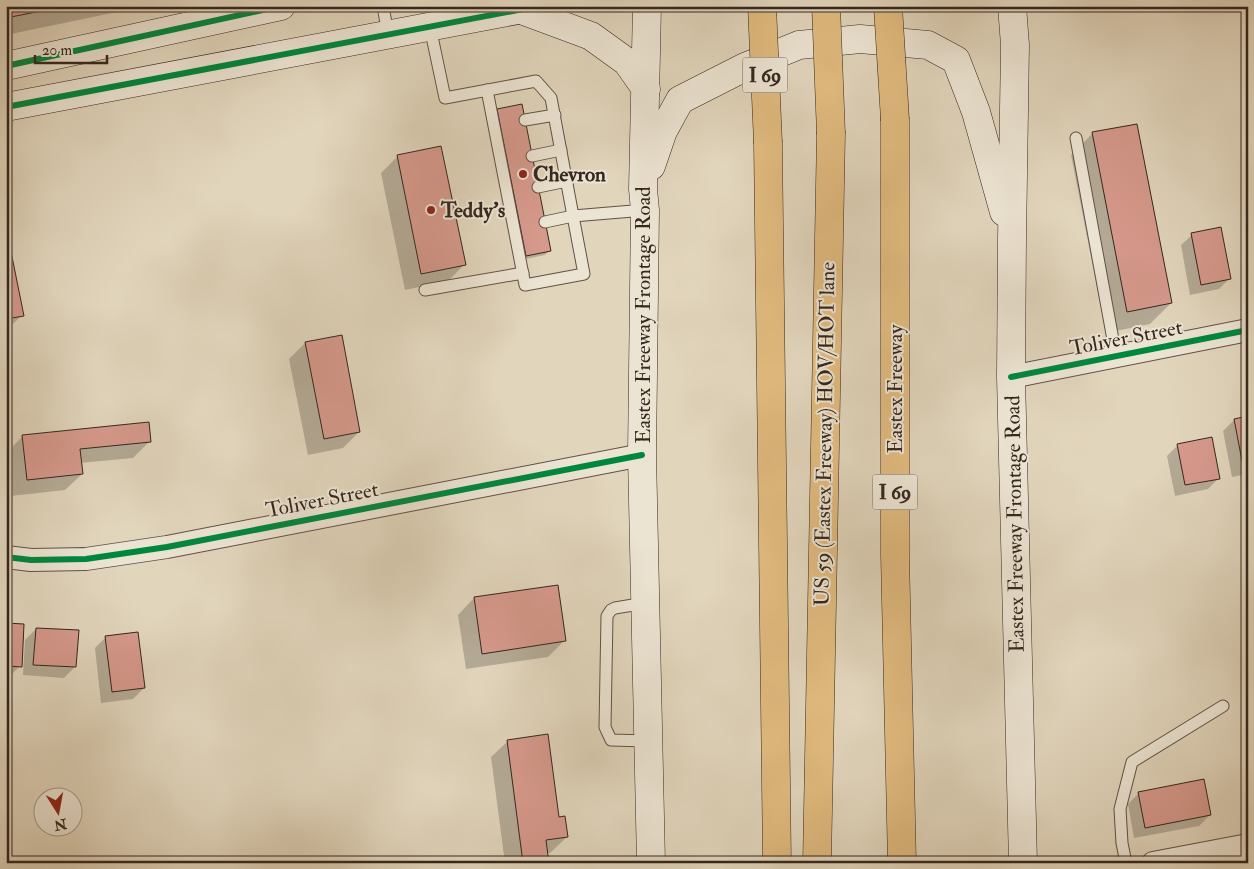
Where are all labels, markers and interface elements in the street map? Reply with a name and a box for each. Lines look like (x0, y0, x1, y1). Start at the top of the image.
scale bar (35, 32, 108, 64)
text: 20 m (42, 41, 72, 60)
road number: I 69 (742, 58, 788, 92)
place label: Chevron (533, 161, 606, 188)
marker: Chevron (517, 168, 529, 180)
street label: Eastex Freeway Frontage Road (630, 186, 657, 444)
place label: Teddy’s (440, 197, 505, 224)
marker: Teddy’s (425, 204, 437, 216)
street label: US 59 (Eastex Freeway) HOV/HOT lane (808, 261, 842, 606)
street label: Toliver Street (1067, 314, 1185, 362)
street label: Eastex Freeway (882, 324, 909, 453)
street label: Eastex Freeway Frontage Road (999, 394, 1031, 653)
road number: I 69 (872, 474, 918, 510)
street label: Toliver Street (263, 476, 381, 524)
north arrow (32, 786, 82, 836)
text: N (52, 815, 69, 834)

